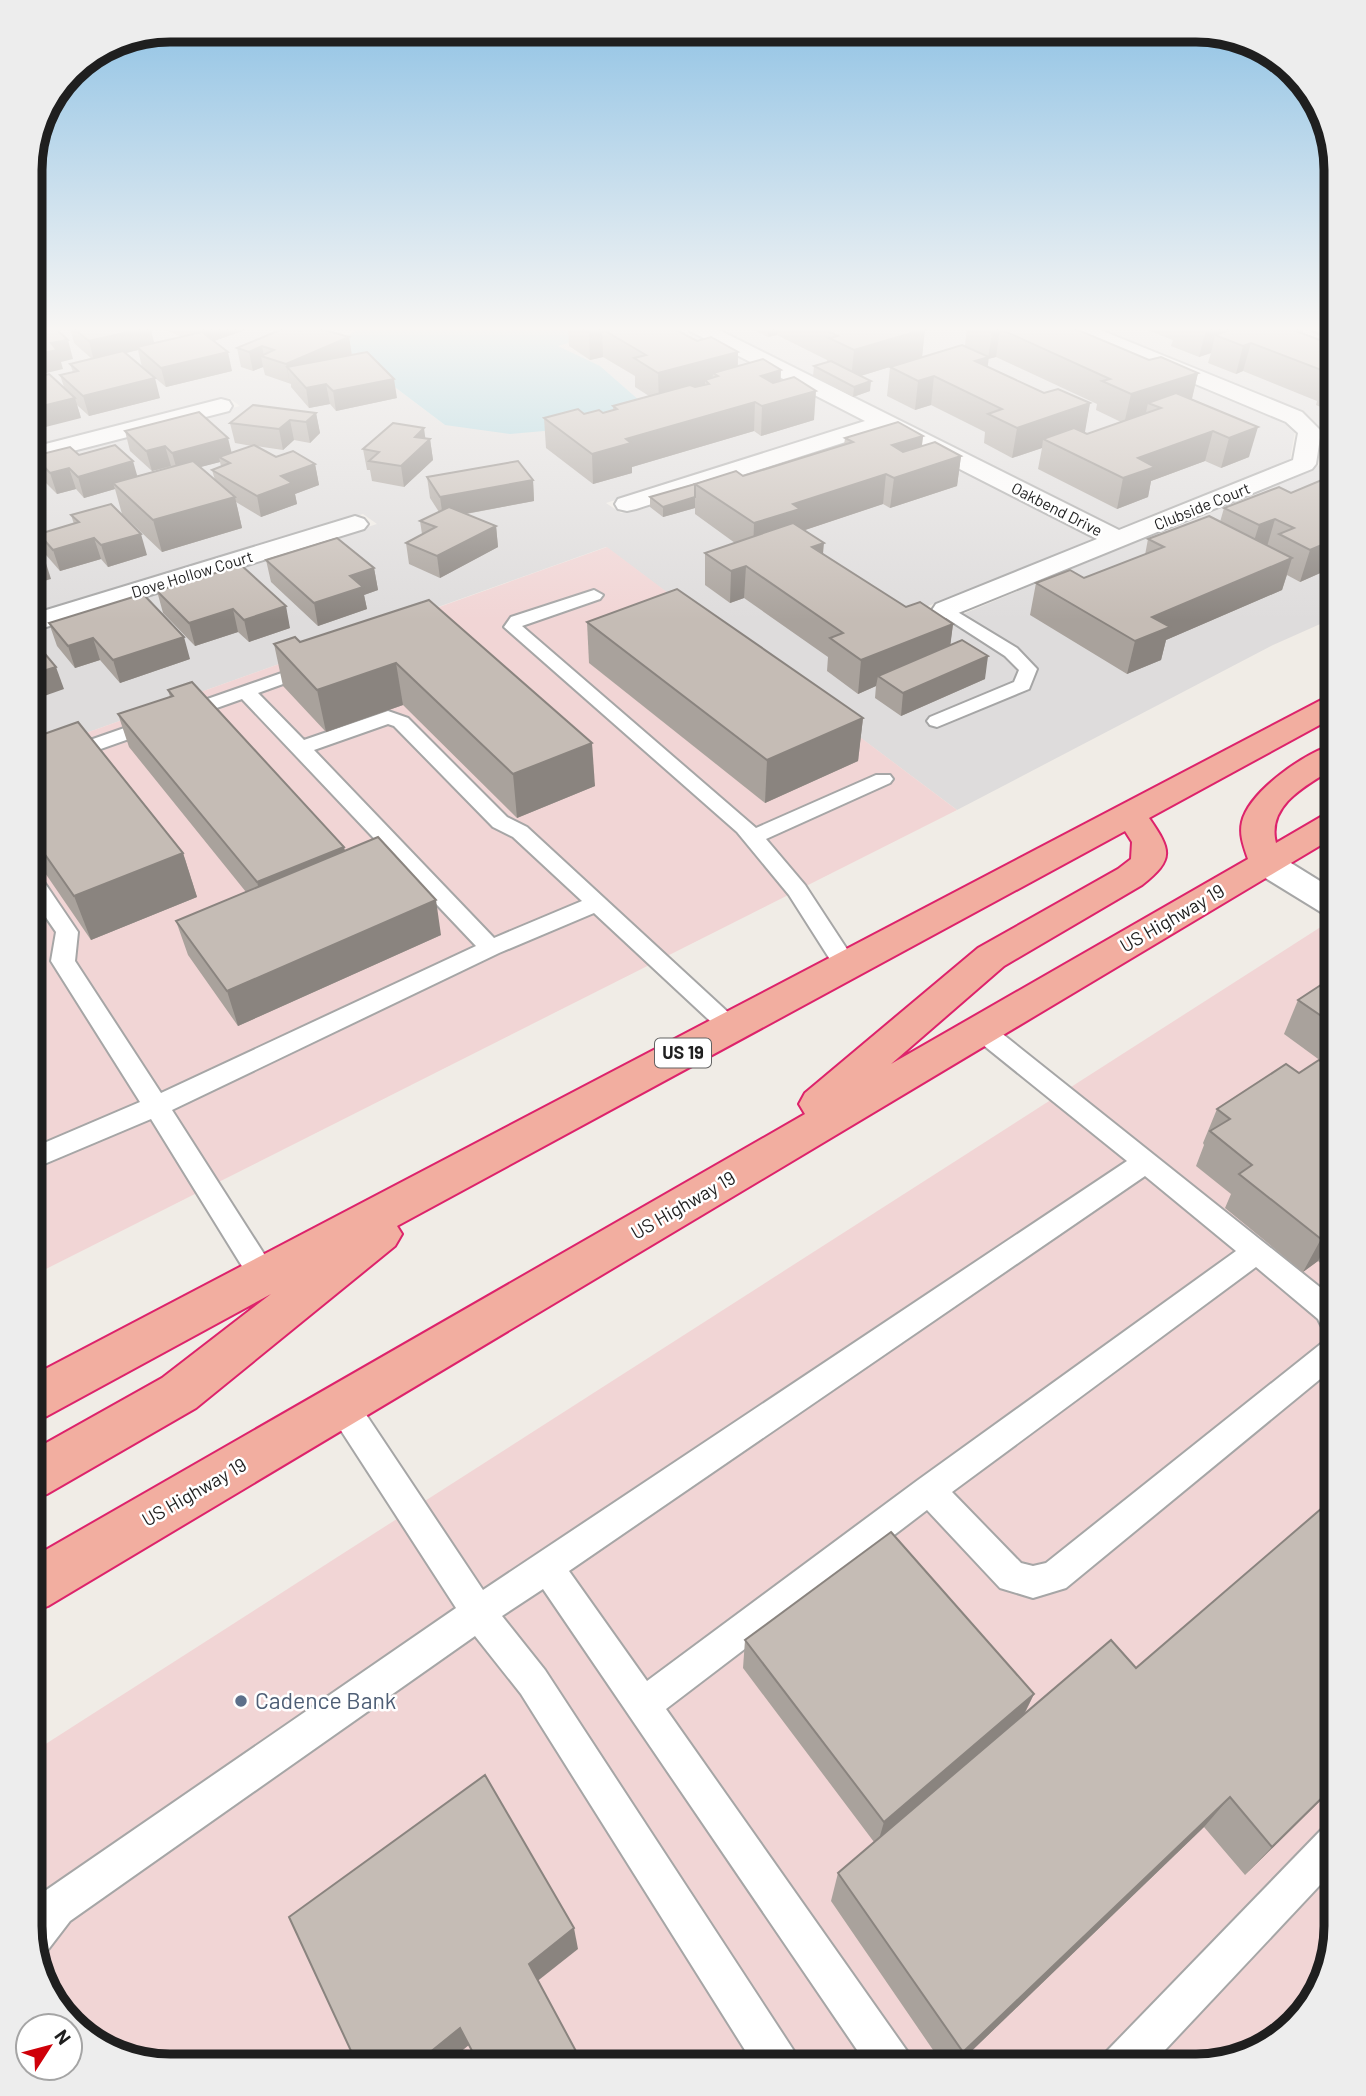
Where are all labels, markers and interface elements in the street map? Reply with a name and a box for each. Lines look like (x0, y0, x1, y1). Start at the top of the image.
street label: Oakbend Drive (1009, 478, 1106, 540)
street label: Clubside Court (1151, 478, 1253, 533)
street label: Dove Hollow Court (129, 546, 255, 601)
street label: US Highway 19 (1115, 878, 1228, 957)
road number: US 19 (655, 1038, 711, 1068)
street label: US Highway 19 (626, 1165, 739, 1244)
street label: US Highway 19 (137, 1452, 250, 1531)
place label: Cadence Bank (255, 1686, 396, 1714)
marker: Cadence Bank (233, 1693, 249, 1709)
north arrow (14, 2012, 84, 2082)
text: N (50, 2025, 76, 2049)

